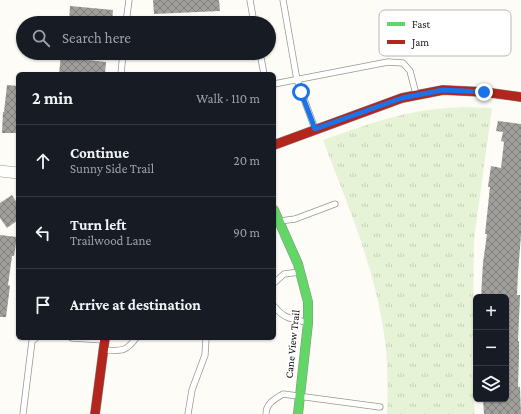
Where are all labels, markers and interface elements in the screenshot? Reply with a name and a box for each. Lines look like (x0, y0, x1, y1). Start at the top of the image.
legend (379, 10, 511, 56)
search box (16, 16, 276, 60)
text: Fast (412, 18, 431, 30)
icon: search (30, 27, 52, 49)
text: Search here (62, 30, 131, 46)
text: Jam (411, 36, 429, 49)
route start (292, 83, 310, 101)
route end (475, 83, 493, 101)
text: 2 min (32, 89, 73, 108)
text: Walk · 110 m (196, 91, 260, 106)
text: Continue (70, 145, 129, 161)
icon: ahead (32, 150, 54, 172)
text: 20 m (234, 153, 260, 168)
text: Sunny Side Trail (70, 161, 154, 176)
text: Turn left (70, 217, 126, 233)
icon: left (32, 222, 54, 244)
text: 90 m (233, 225, 260, 240)
text: Trailwood Lane (70, 233, 151, 248)
icon: arrive (32, 294, 54, 316)
map controls (473, 294, 509, 402)
button: + (473, 294, 509, 330)
text: Arrive at destination (70, 297, 201, 313)
street label: Cane View Trail (282, 309, 302, 379)
button: − (473, 330, 509, 366)
button: layers (473, 366, 509, 402)

